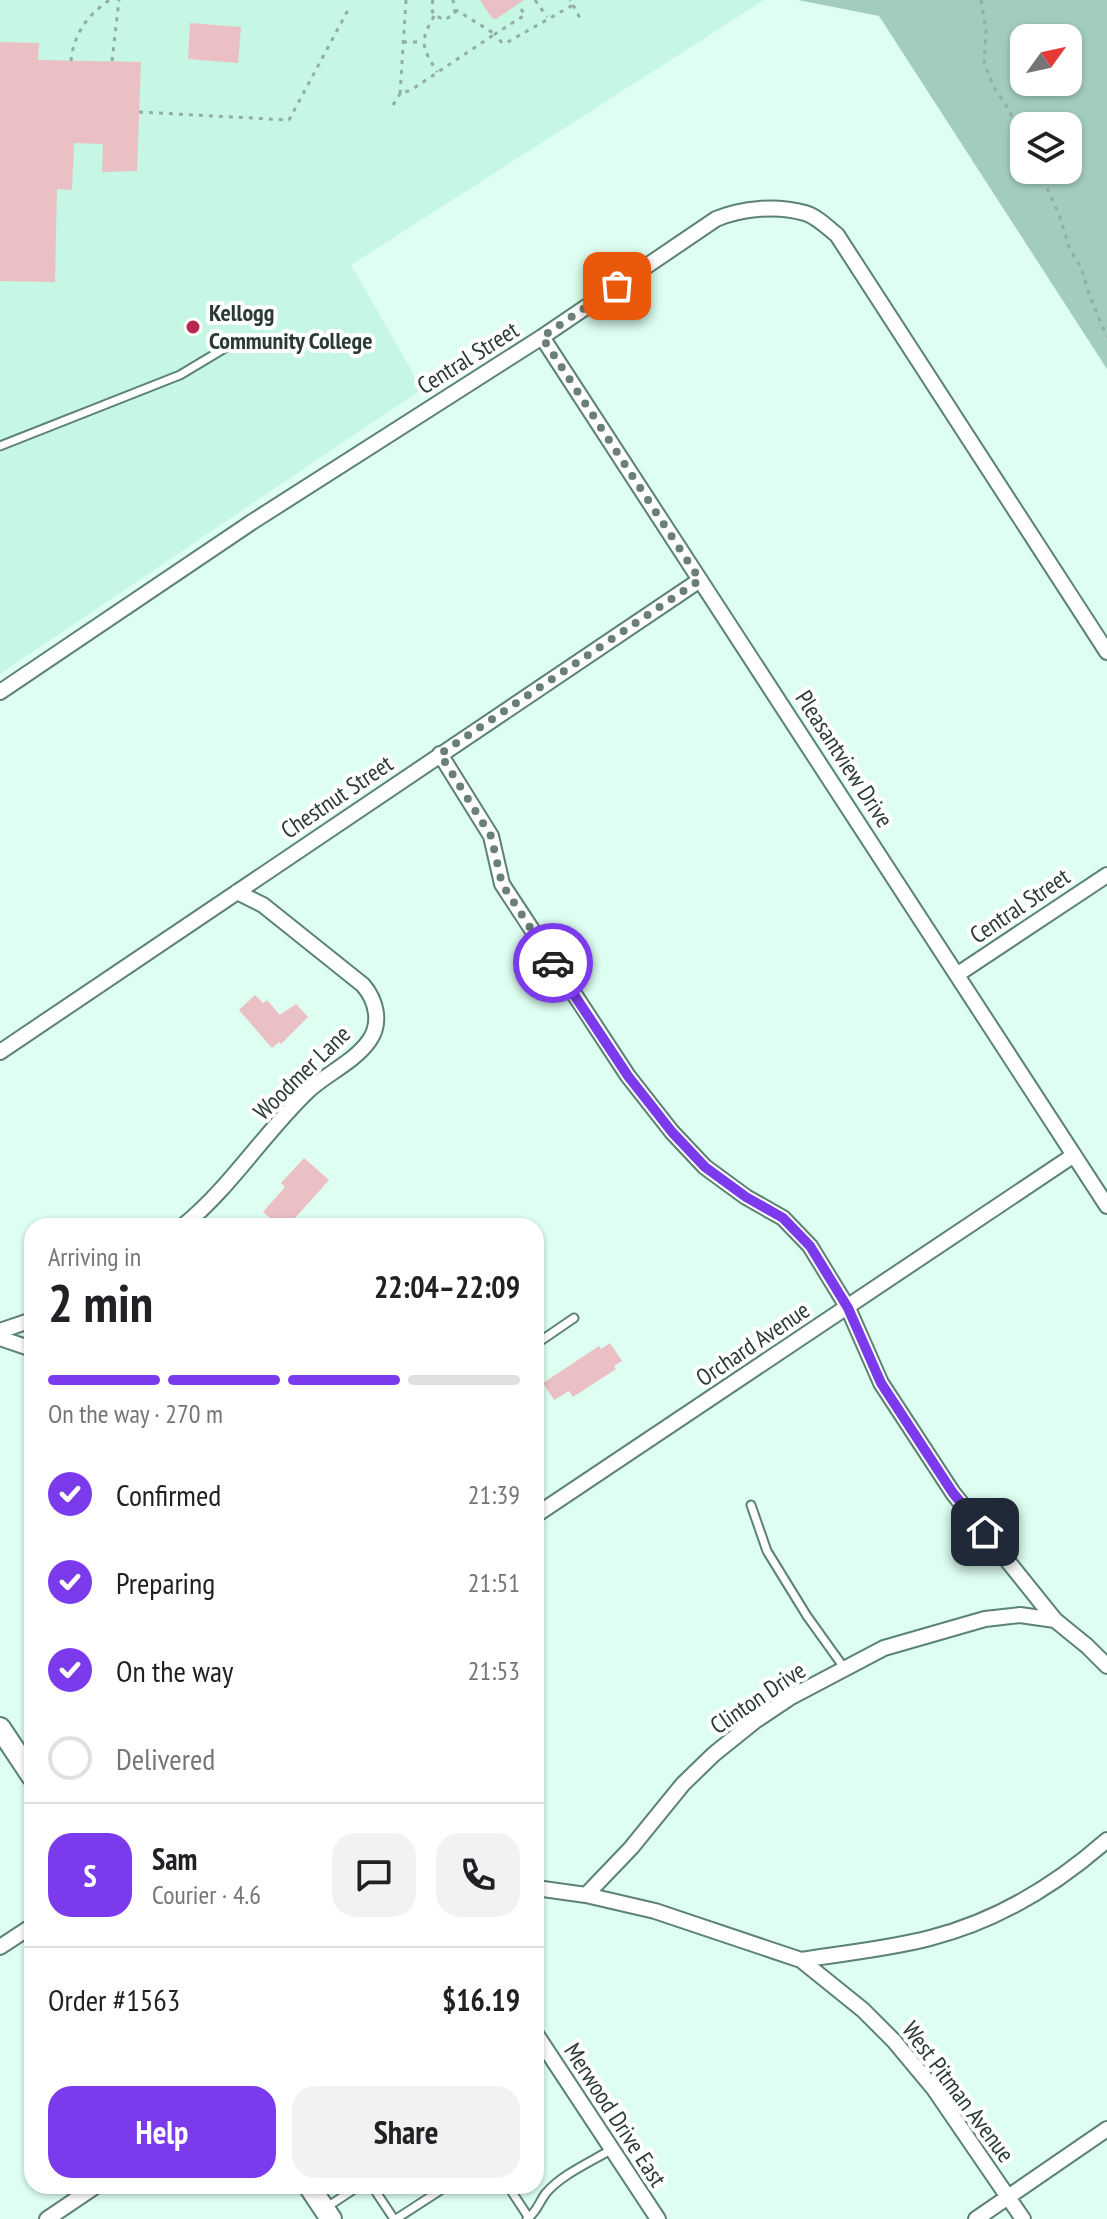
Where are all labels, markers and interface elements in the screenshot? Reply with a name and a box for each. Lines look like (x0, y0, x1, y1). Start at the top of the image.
north arrow (1010, 24, 1082, 96)
map controls (1010, 24, 1082, 184)
button: layers (1010, 112, 1082, 184)
pin (583, 252, 651, 320)
icon: bag (595, 264, 639, 308)
place label: Kellogg Community College (209, 297, 372, 356)
street label: Central Street (411, 314, 525, 401)
marker: Kellogg Community College (184, 318, 202, 336)
street label: Pleasantview Drive (789, 684, 900, 833)
street label: Chestnut Street (275, 748, 399, 845)
street label: Central Street (964, 861, 1076, 950)
courier (513, 923, 593, 1003)
icon: car (531, 941, 575, 985)
street label: Woodmer Lane (247, 1019, 357, 1127)
text: Arriving in (48, 1240, 141, 1273)
text: 22:04–22:09 (374, 1267, 520, 1306)
text: 2 min (48, 1269, 153, 1336)
street label: Orchard Avenue (690, 1294, 816, 1393)
text: On the way · 270 m (48, 1397, 223, 1430)
icon: check (48, 1472, 92, 1516)
text: Confirmed (116, 1475, 221, 1514)
text: 21:39 (468, 1478, 520, 1511)
pin (951, 1498, 1019, 1566)
icon: home (963, 1510, 1007, 1554)
icon: check (48, 1560, 92, 1604)
text: Preparing (116, 1563, 215, 1602)
text: 21:51 (468, 1566, 520, 1599)
icon: check (48, 1648, 92, 1692)
text: On the way (116, 1651, 233, 1690)
text: 21:53 (468, 1654, 520, 1687)
street label: Clinton Drive (704, 1654, 811, 1741)
text: Delivered (116, 1739, 215, 1778)
button: chat (332, 1833, 416, 1917)
button: phone (436, 1833, 520, 1917)
text: Sam (152, 1839, 197, 1878)
text: S (83, 1856, 97, 1895)
text: Courier · 4.6 (152, 1878, 261, 1911)
text: Order #1563 (48, 1980, 180, 2019)
text: $16.19 (442, 1980, 520, 2019)
street label: West Pitman Avenue (895, 2015, 1021, 2168)
street label: Merwood Drive East (557, 2037, 674, 2193)
button: Help (48, 2086, 276, 2178)
button: Share (292, 2086, 520, 2178)

